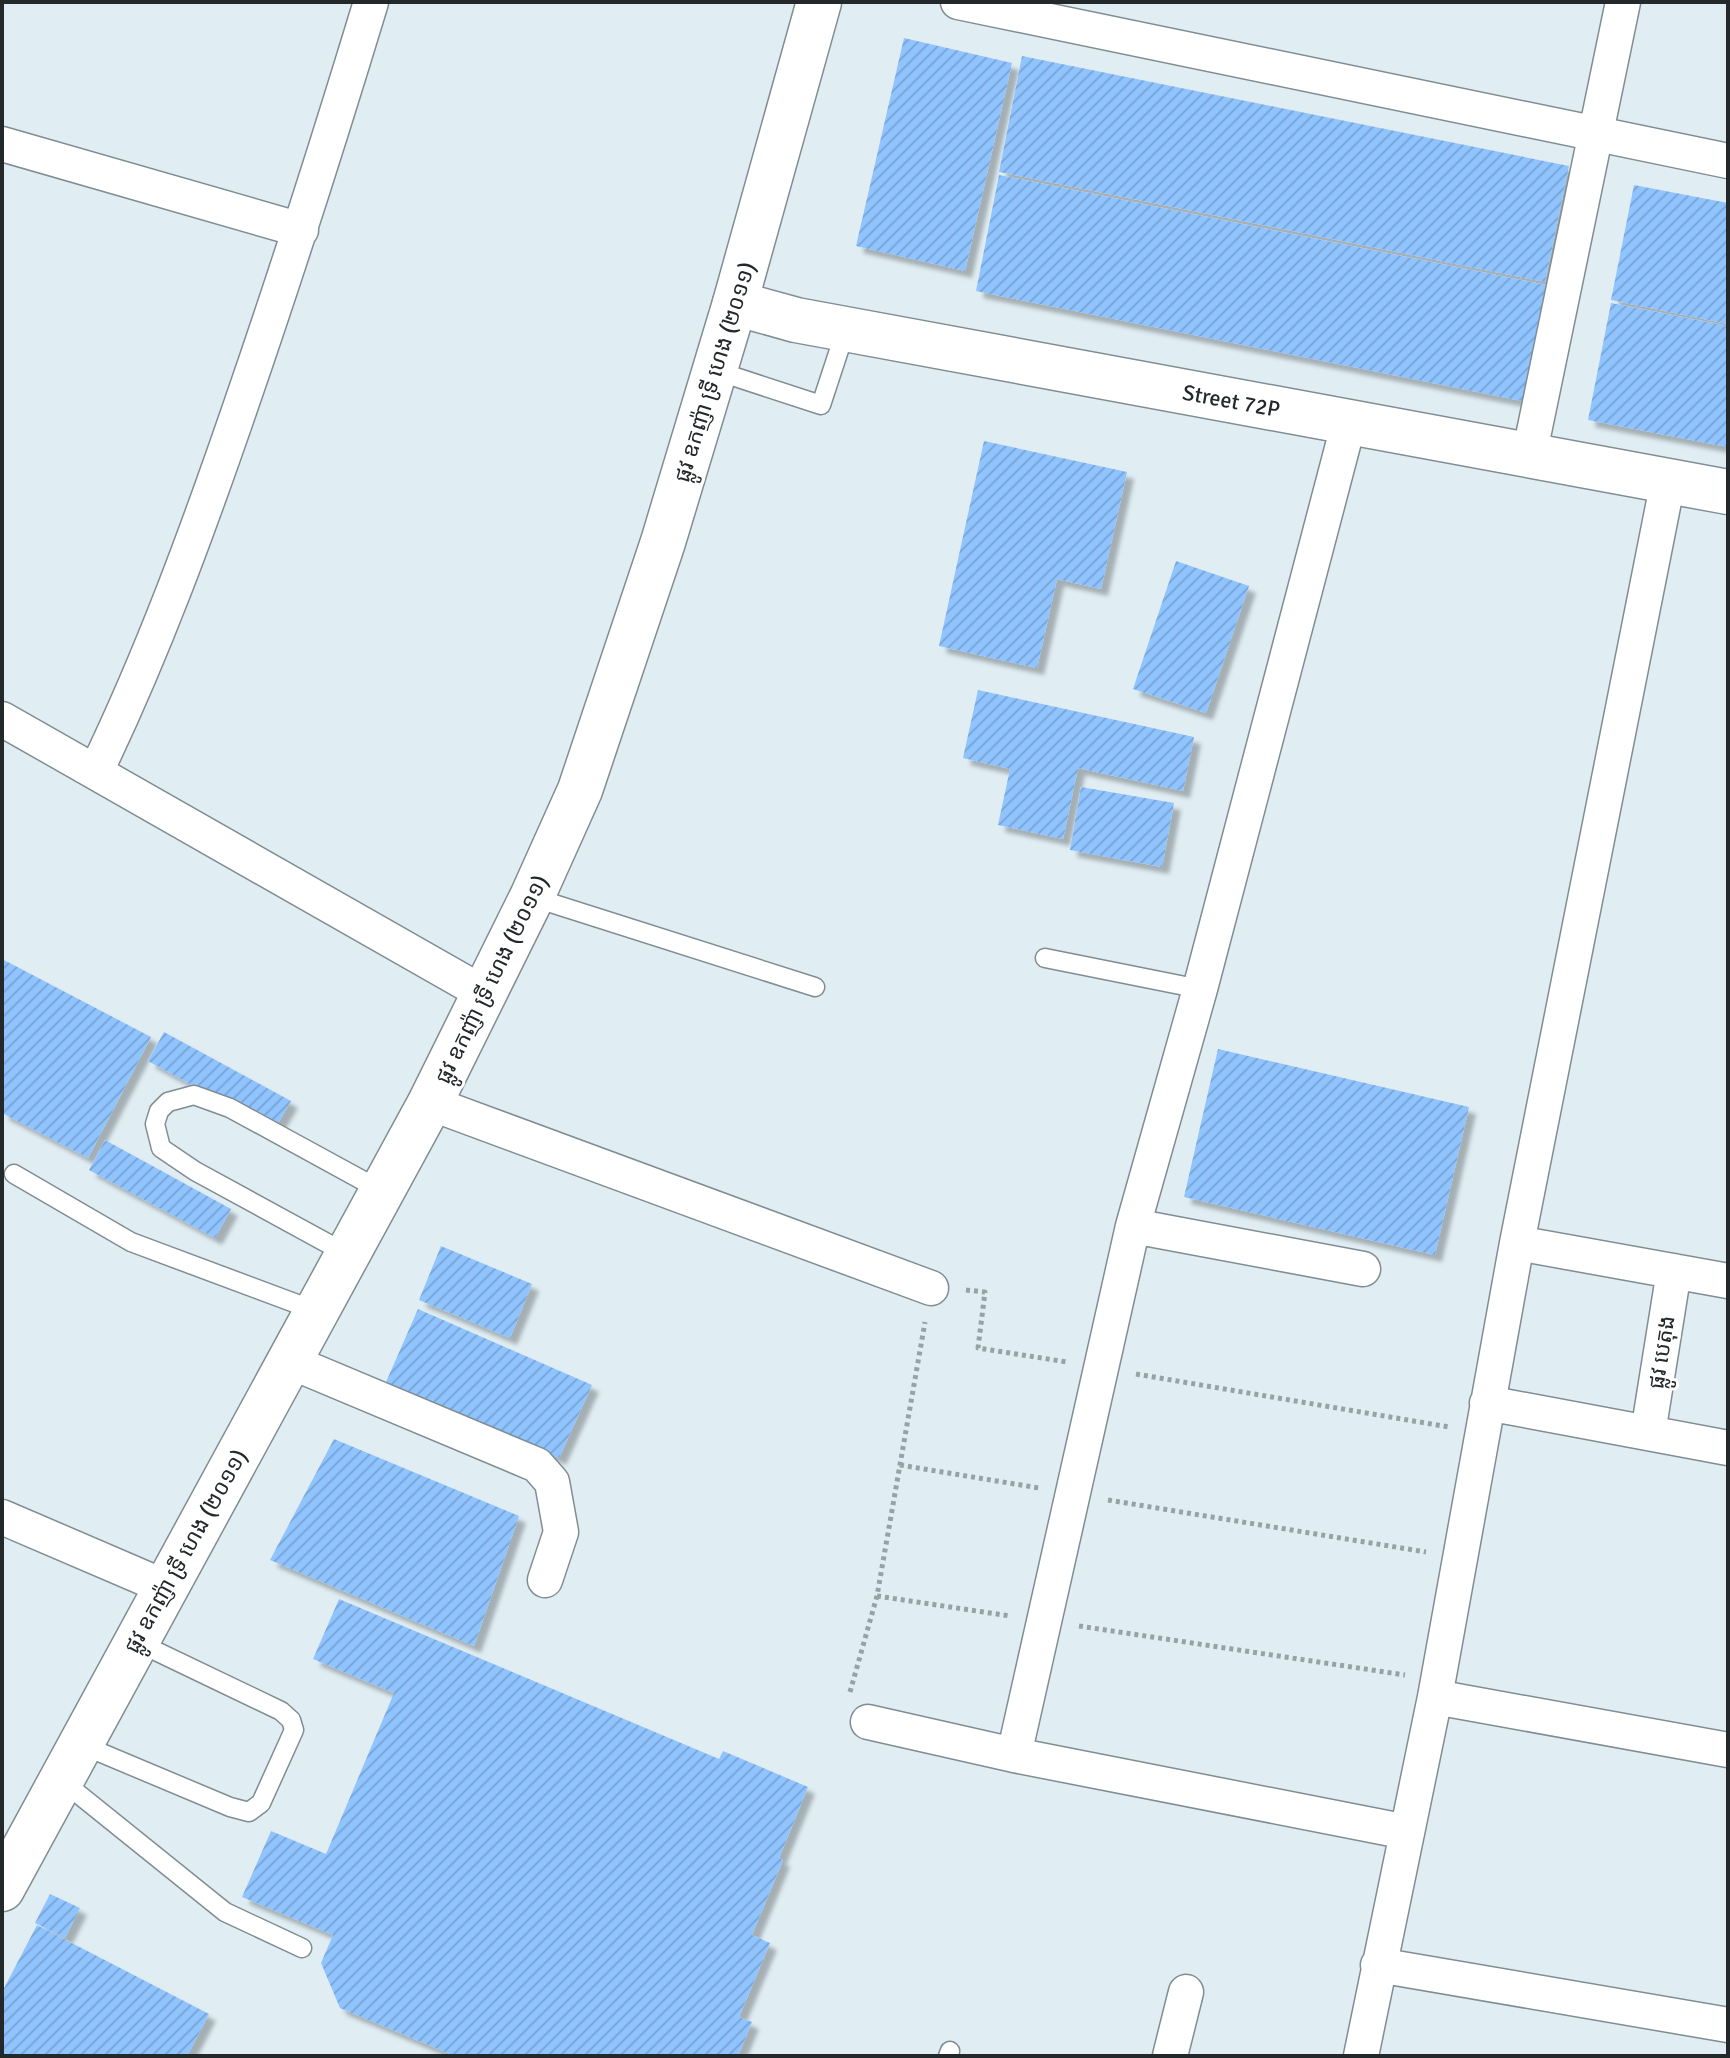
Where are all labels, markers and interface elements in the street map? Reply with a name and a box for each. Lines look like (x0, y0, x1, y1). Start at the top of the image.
street label: ផ្លូវ ឧកញ៉ា ទ្រី ហេង (២០១១) (668, 259, 767, 487)
street label: Street 72P (1180, 379, 1282, 423)
street label: ផ្លូវ ឧកញ៉ា ទ្រី ហេង (២០១១) (429, 870, 560, 1091)
street label: ផ្លូវ បេតុង (1642, 1313, 1687, 1392)
street label: ផ្លូវ ឧកញ៉ា ទ្រី ហេង (២០១១) (118, 1445, 258, 1661)

